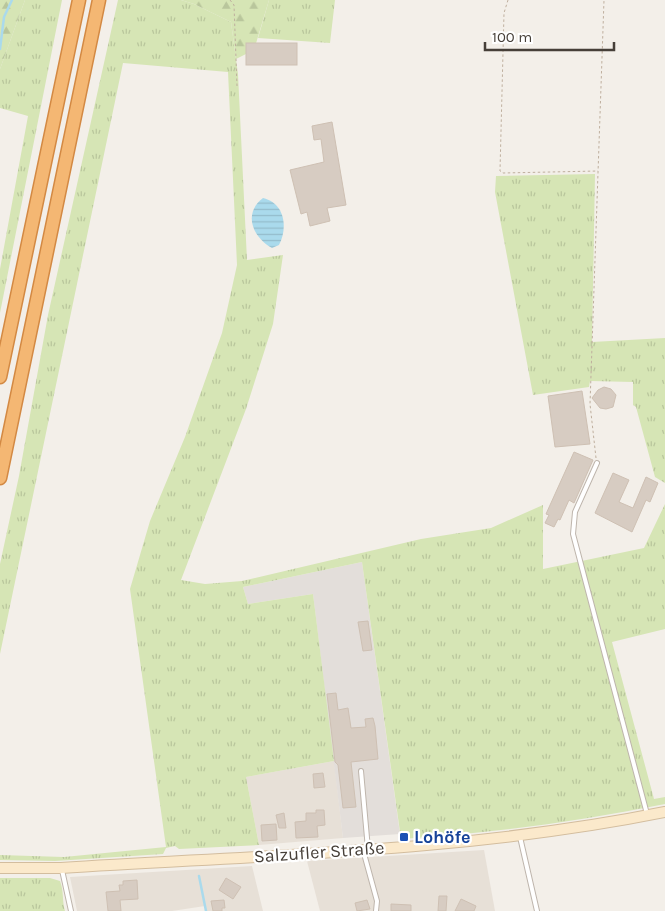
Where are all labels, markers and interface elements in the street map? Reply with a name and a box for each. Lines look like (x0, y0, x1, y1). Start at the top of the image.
scale bar (485, 20, 614, 52)
text: 100 m (492, 28, 532, 46)
place label: Lohöfe (414, 826, 471, 848)
marker: Lohöfe (398, 831, 410, 843)
street label: Salzufler Straße (253, 836, 385, 868)

